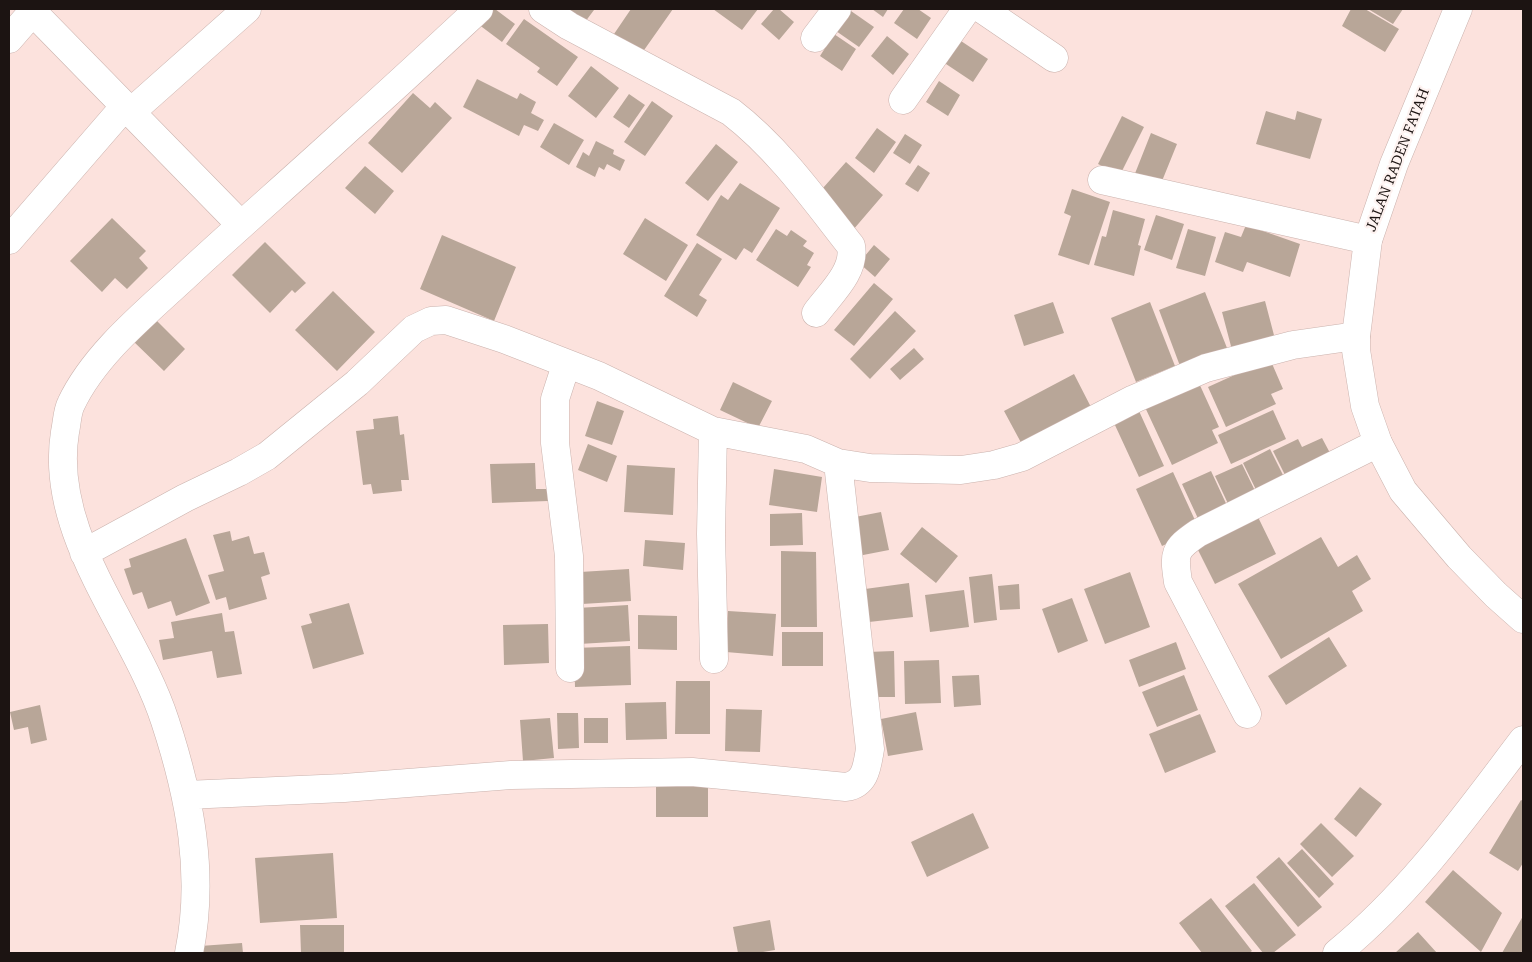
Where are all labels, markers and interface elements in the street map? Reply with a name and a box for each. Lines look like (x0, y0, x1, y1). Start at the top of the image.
street label: JALAN RADEN FATAH (1363, 86, 1433, 234)

